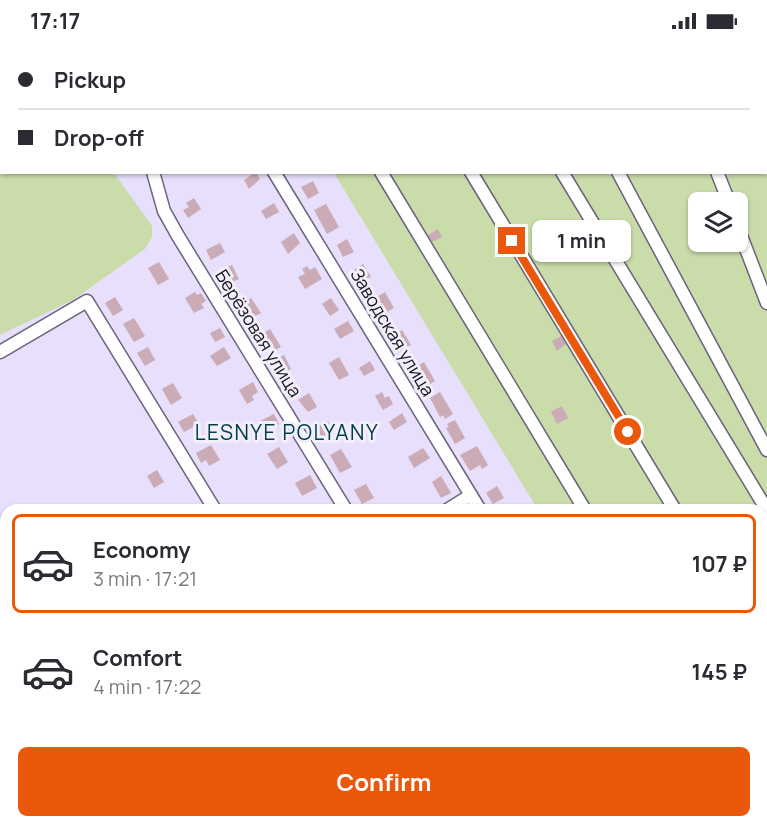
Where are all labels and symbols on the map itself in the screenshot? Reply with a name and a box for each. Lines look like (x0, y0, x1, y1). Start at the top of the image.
callout: 1 min (533, 220, 632, 262)
route end (498, 227, 525, 254)
street label: Заводская улица (345, 264, 441, 400)
street label: Берёзовая улица (210, 265, 308, 401)
district label: LESNYE POLYANY (195, 418, 379, 446)
route start (614, 418, 641, 445)

